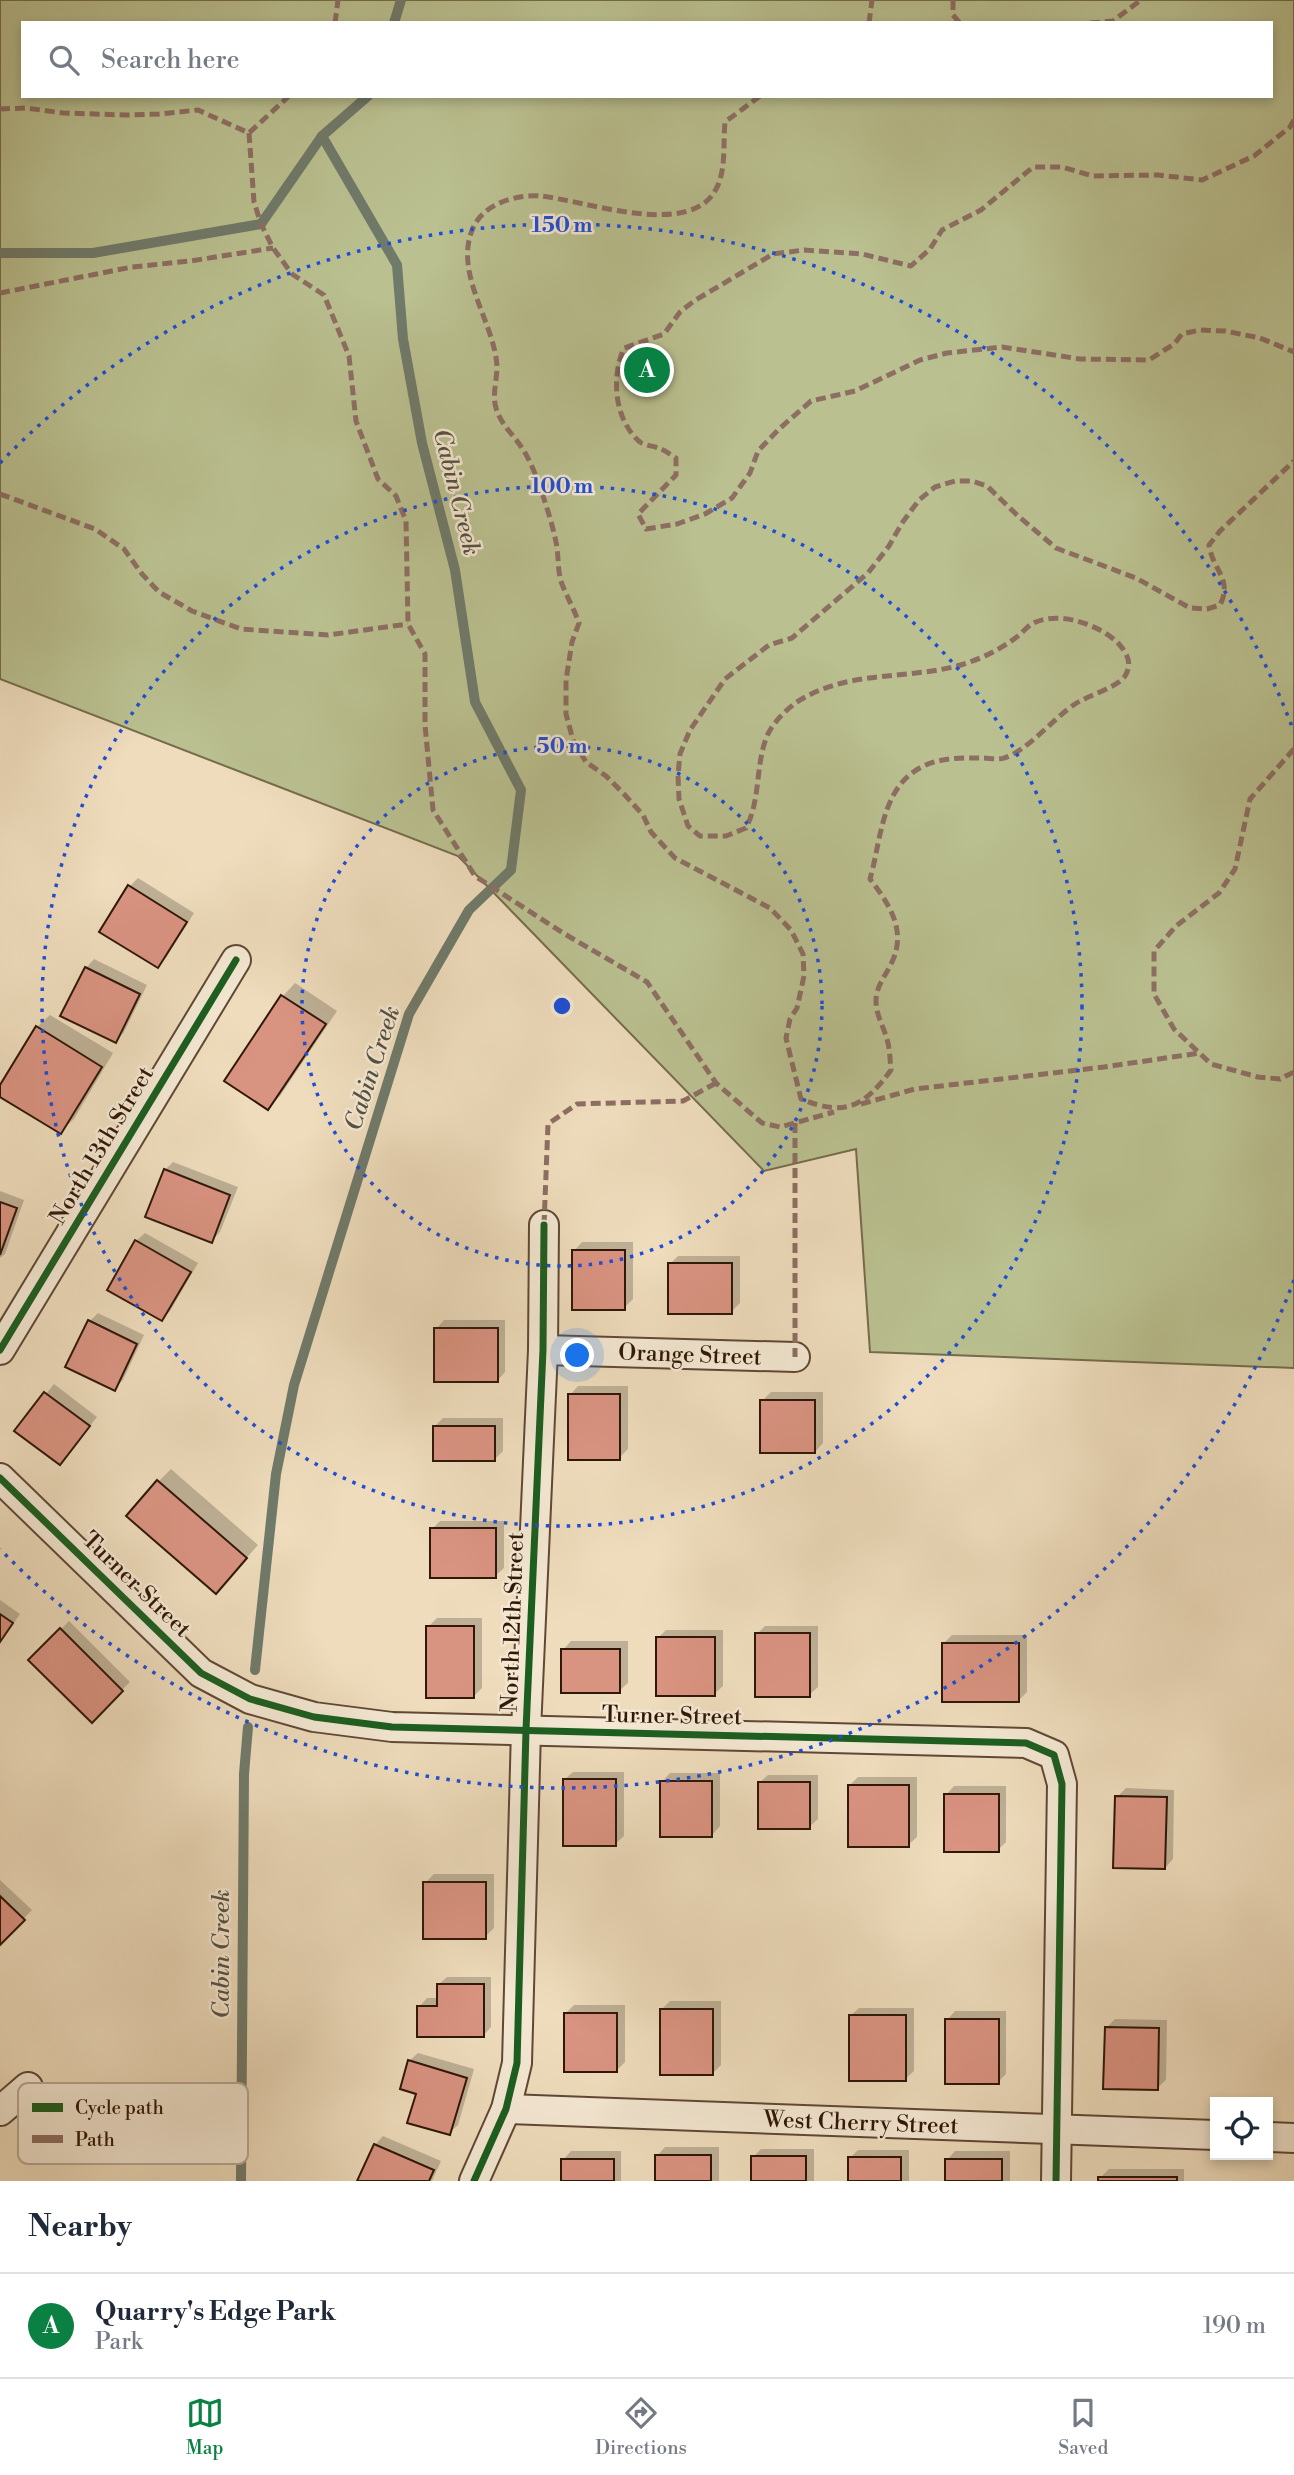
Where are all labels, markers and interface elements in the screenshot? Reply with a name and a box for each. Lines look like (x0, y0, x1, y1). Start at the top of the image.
search box (21, 21, 1273, 98)
icon: search (45, 41, 83, 79)
text: Search here (101, 44, 240, 76)
text: 150 m (532, 213, 592, 239)
pin: A (624, 344, 670, 396)
water label: Cabin Creek (426, 426, 486, 559)
text: 100 m (531, 474, 593, 500)
text: 50 m (537, 734, 587, 760)
centre of rings (550, 994, 574, 1018)
water label: Cabin Creek (339, 1002, 407, 1134)
street label: North 13th Street (44, 1062, 160, 1230)
your location (560, 1338, 594, 1372)
street label: Orange Street (618, 1339, 762, 1371)
street label: Turner Street (76, 1526, 196, 1643)
street label: North 12th Street (496, 1532, 530, 1712)
street label: Turner Street (602, 1701, 742, 1731)
water label: Cabin Creek (207, 1889, 237, 2019)
legend (18, 2083, 248, 2164)
text: Cycle path (75, 2096, 164, 2120)
map controls (1210, 2097, 1273, 2160)
button: locate (1210, 2097, 1273, 2160)
street label: West Cherry Street (762, 2106, 959, 2140)
text: Path (75, 2128, 115, 2152)
text: Nearby (28, 2208, 132, 2246)
text: Quarry's Edge Park (95, 2296, 336, 2328)
text: A (43, 2312, 59, 2340)
text: 190 m (1203, 2312, 1266, 2340)
text: Park (95, 2328, 143, 2356)
tab: Map (186, 2394, 224, 2460)
tab: Directions (595, 2394, 687, 2460)
tab: Saved (1058, 2394, 1108, 2460)

